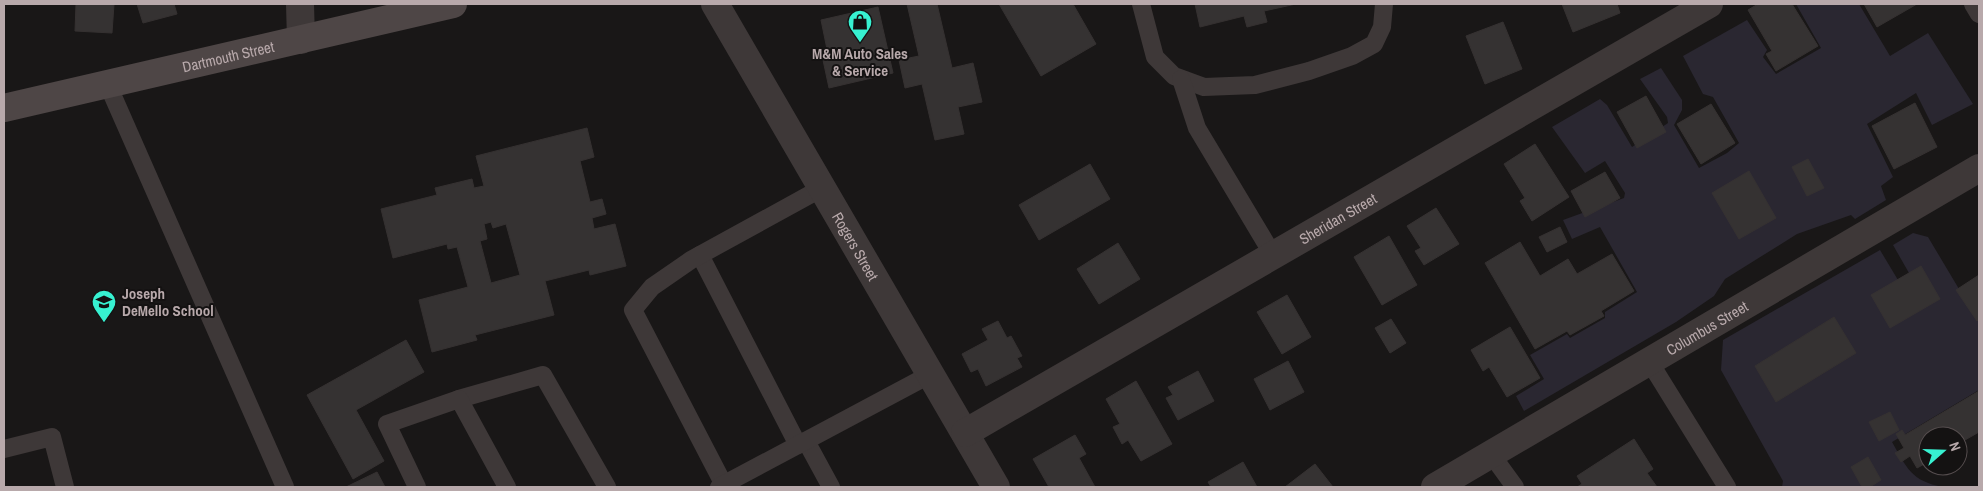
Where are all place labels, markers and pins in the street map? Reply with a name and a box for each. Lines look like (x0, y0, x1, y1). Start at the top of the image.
shop icon: M&M Auto Sales & Service (847, 9, 873, 43)
place label: M&M Auto Sales & Service (812, 43, 908, 81)
place label: Joseph DeMello School (122, 283, 214, 321)
school or university icon: Joseph DeMello School (91, 289, 117, 323)

